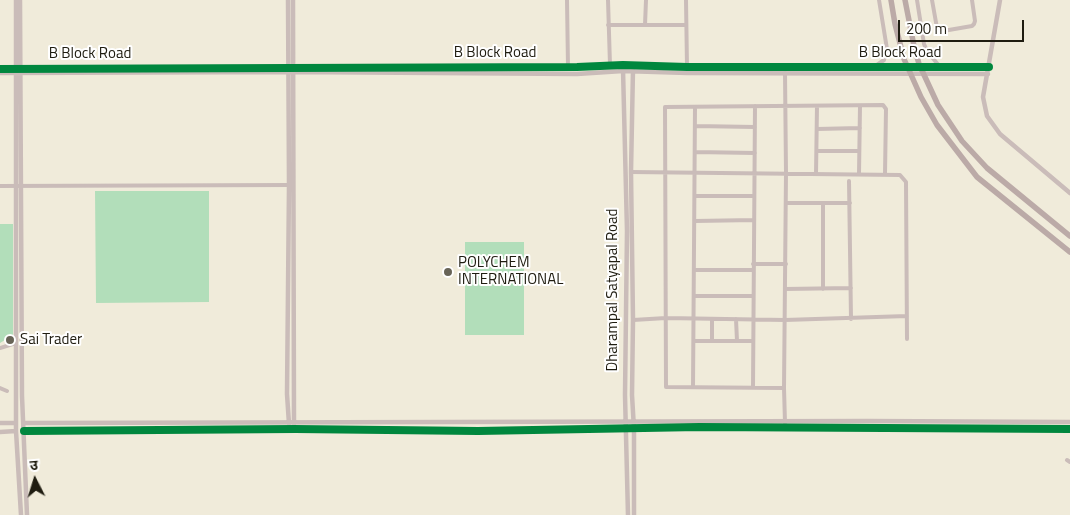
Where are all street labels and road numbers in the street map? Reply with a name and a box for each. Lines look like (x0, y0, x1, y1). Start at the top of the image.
street label: B Block Road (454, 44, 536, 62)
street label: B Block Road (859, 44, 941, 62)
street label: B Block Road (49, 45, 131, 63)
street label: Dharampal Satyapal Road (604, 209, 622, 371)

